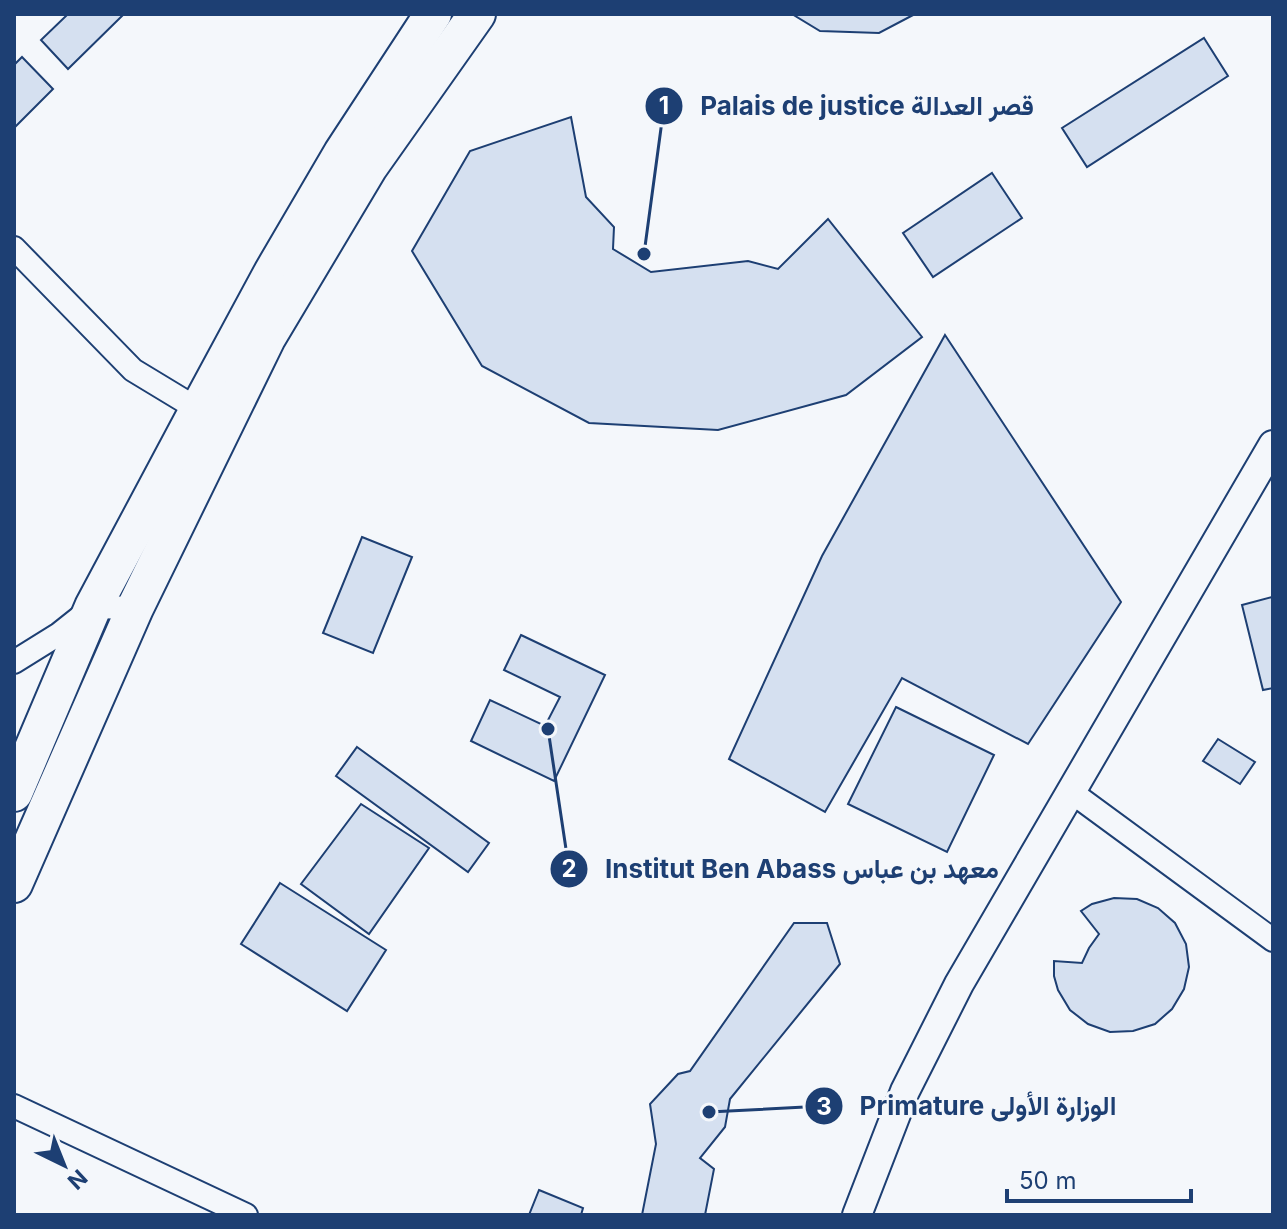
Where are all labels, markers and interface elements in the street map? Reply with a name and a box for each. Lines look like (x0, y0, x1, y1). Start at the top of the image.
callout: Palais de justice قصر العدالة (644, 81, 1050, 131)
text: Palais de justice قصر العدالة (700, 90, 1034, 122)
text: 1 (659, 91, 669, 120)
callout: Institut Ben Abass معهد بن عباس (549, 844, 1015, 894)
text: Institut Ben Abass معهد بن عباس (605, 853, 999, 885)
text: 2 (561, 854, 577, 883)
callout: Primature الوزارة الأولى (804, 1081, 1133, 1131)
text: Primature الوزارة الأولى (860, 1090, 1116, 1122)
text: 3 (816, 1092, 832, 1121)
north arrow (24, 1125, 104, 1205)
scale bar (1007, 1153, 1191, 1203)
text: N (63, 1164, 93, 1195)
text: 50 m (1019, 1166, 1077, 1195)

